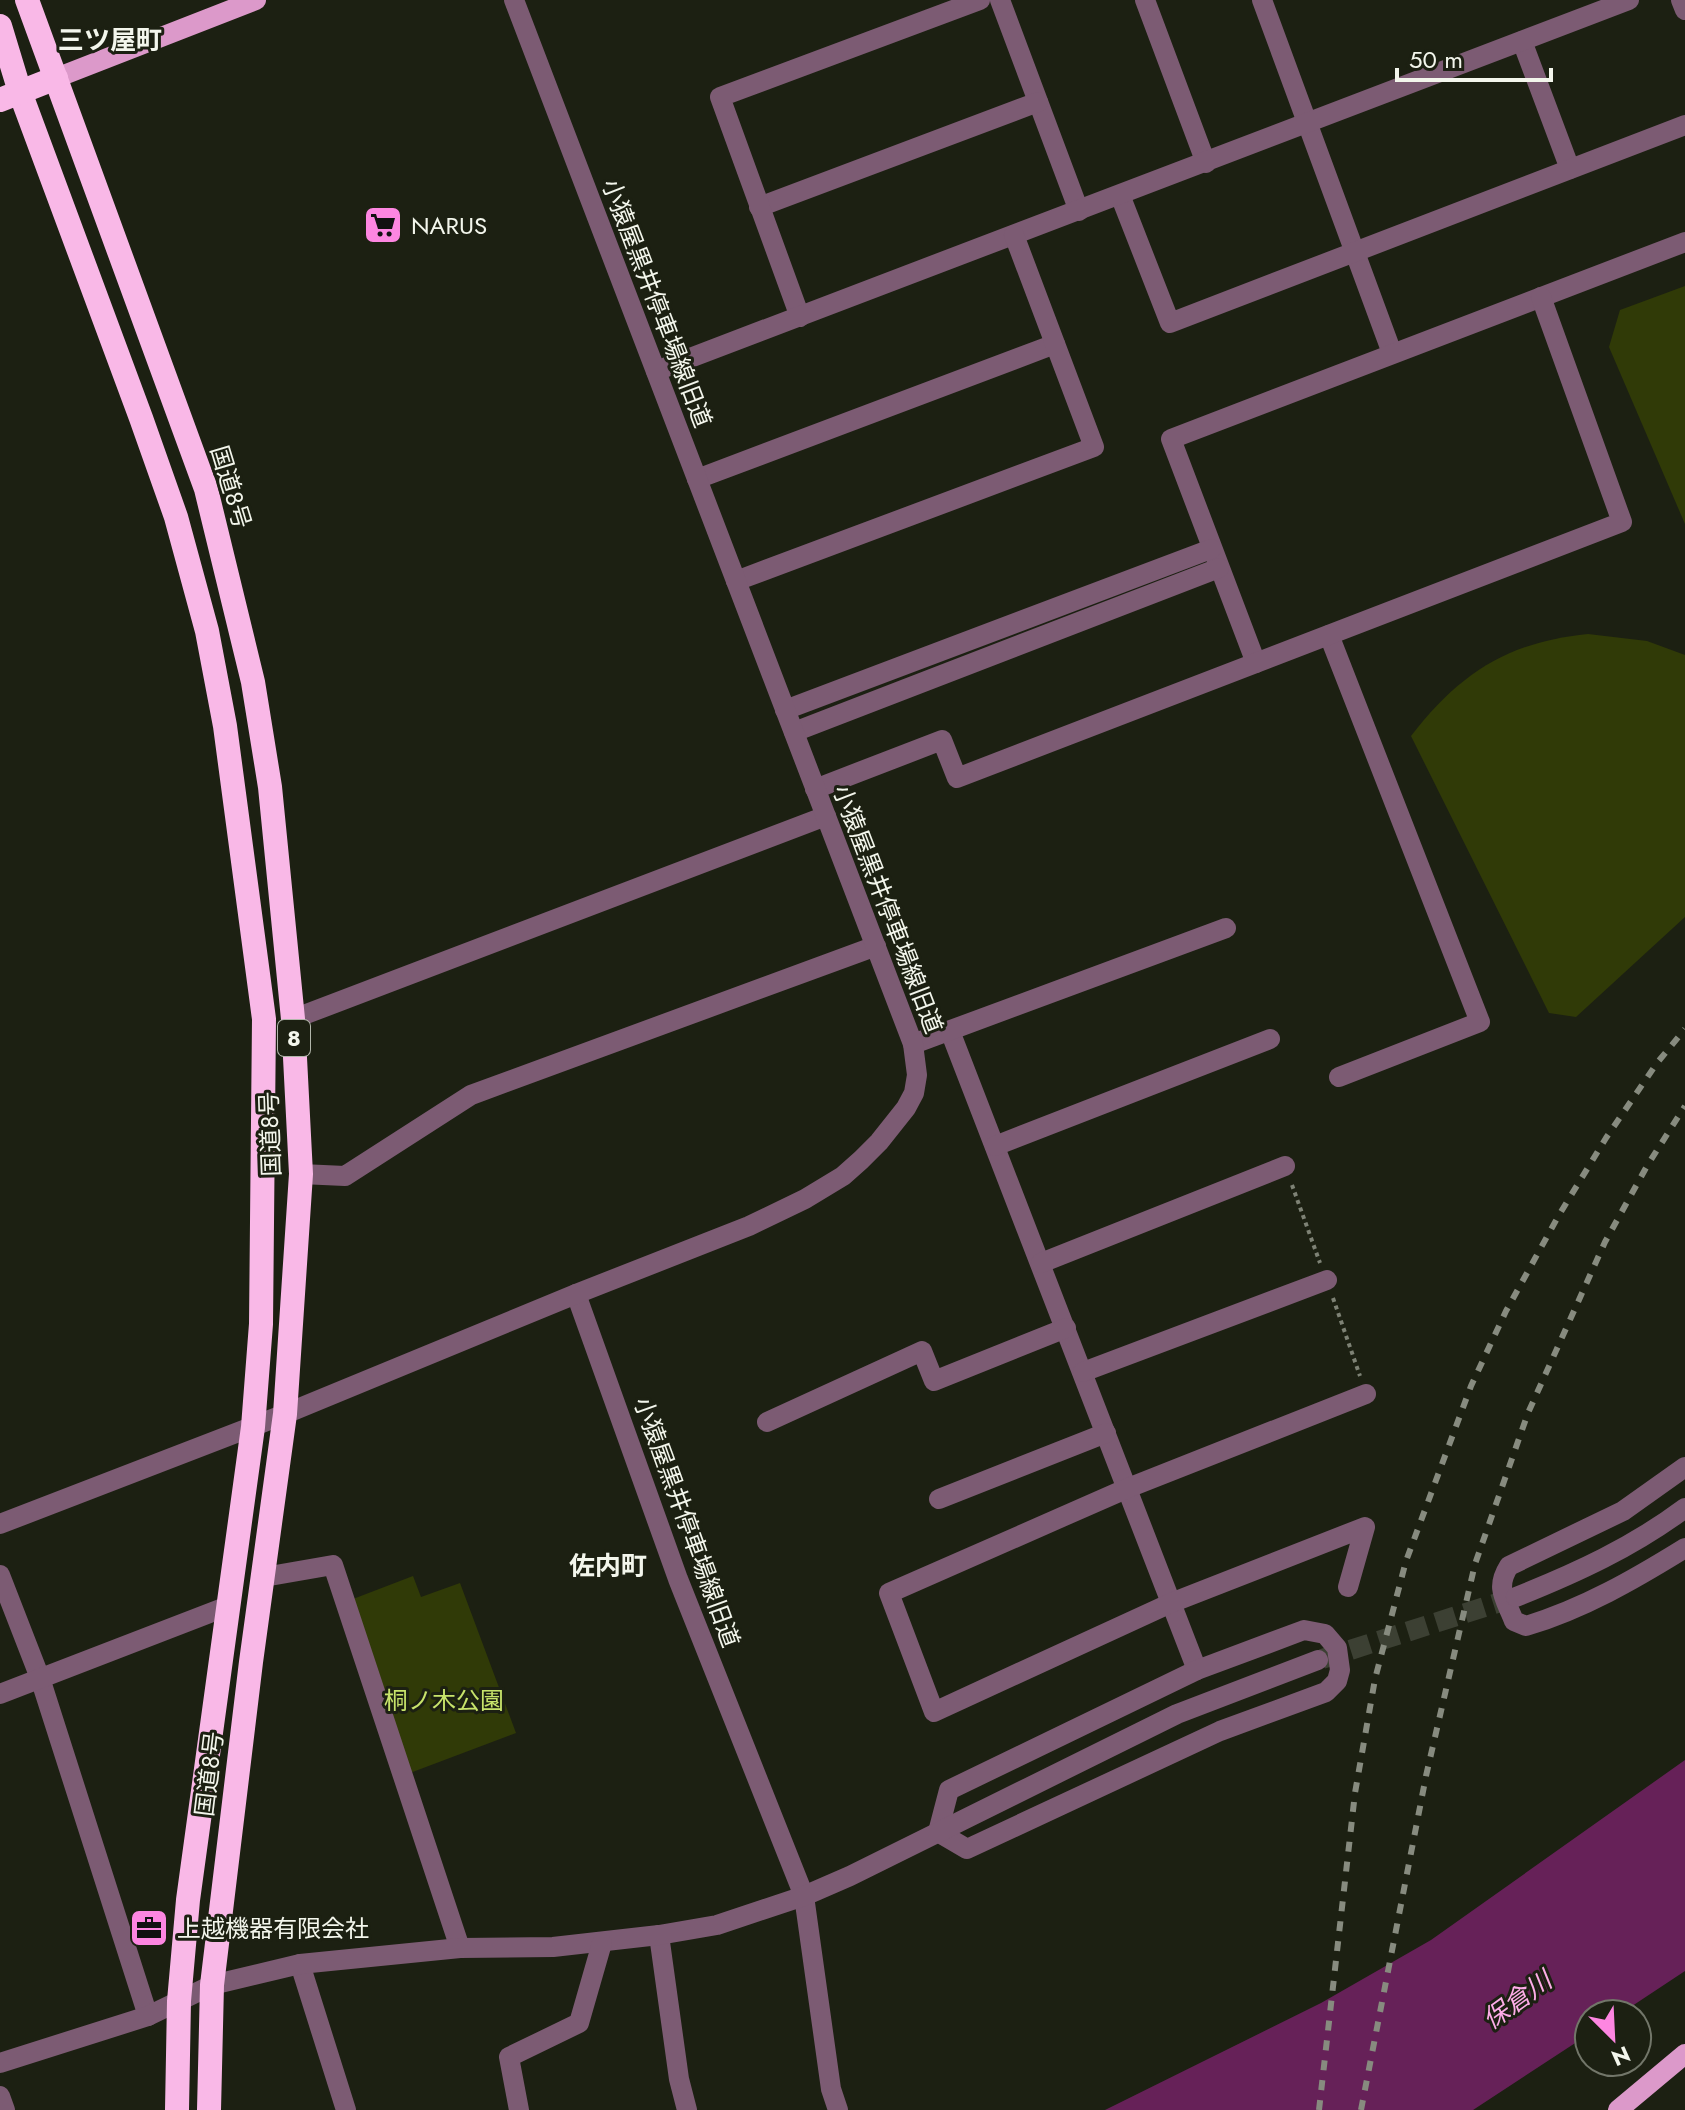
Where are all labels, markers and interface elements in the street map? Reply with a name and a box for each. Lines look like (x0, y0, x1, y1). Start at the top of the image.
district label: 三ツ屋町 (58, 21, 162, 59)
scale bar (1397, 32, 1551, 82)
text: 50 m (1409, 42, 1463, 77)
street label: 小猿屋黒井停車場線旧道 (593, 173, 721, 433)
supermarket icon: NARUS (362, 204, 404, 246)
place label: NARUS (411, 208, 487, 243)
street label: 国道8号 (202, 441, 260, 533)
street label: 小猿屋黒井停車場線旧道 (824, 779, 952, 1039)
road number: 8 (278, 1020, 310, 1056)
street label: 国道8号 (251, 1091, 289, 1177)
street label: 小猿屋黒井停車場線旧道 (625, 1392, 749, 1652)
district label: 佐内町 (569, 1547, 647, 1585)
park label: 桐ノ木公園 (384, 1683, 504, 1718)
street label: 国道8号 (186, 1730, 232, 1818)
office icon: 上越機器有限会社 (128, 1907, 170, 1949)
place label: 上越機器有限会社 (177, 1911, 369, 1946)
water label: 保倉川 (1474, 1960, 1562, 2038)
north arrow (1573, 1998, 1653, 2078)
text: N (1607, 2038, 1636, 2074)

